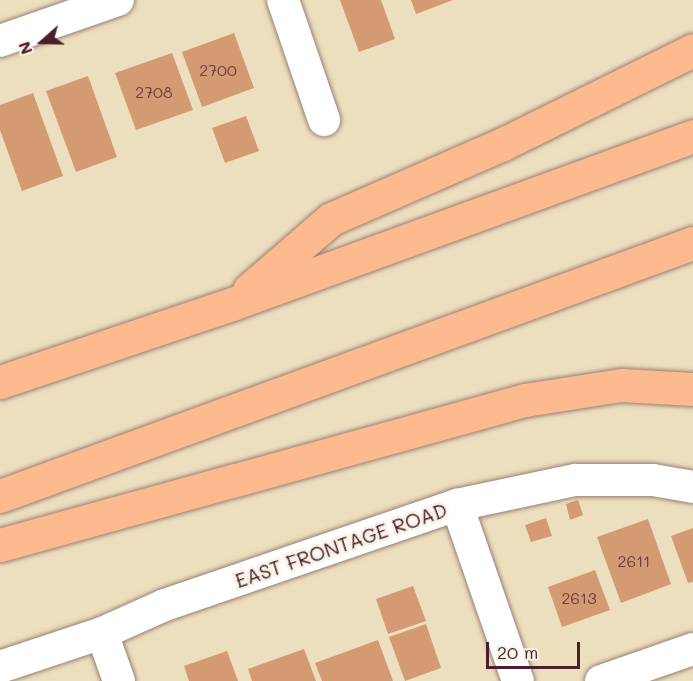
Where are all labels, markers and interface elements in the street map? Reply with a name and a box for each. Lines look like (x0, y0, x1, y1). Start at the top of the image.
north arrow (12, 12, 72, 72)
text: N (13, 39, 37, 58)
house number: 2700 (199, 60, 237, 80)
house number: 2708 (135, 82, 173, 102)
street label: EAST FRONTAGE ROAD (232, 497, 450, 593)
house number: 2611 (618, 551, 650, 571)
house number: 2613 (561, 588, 597, 608)
scale bar (489, 630, 584, 668)
text: 20 m (497, 640, 538, 664)

